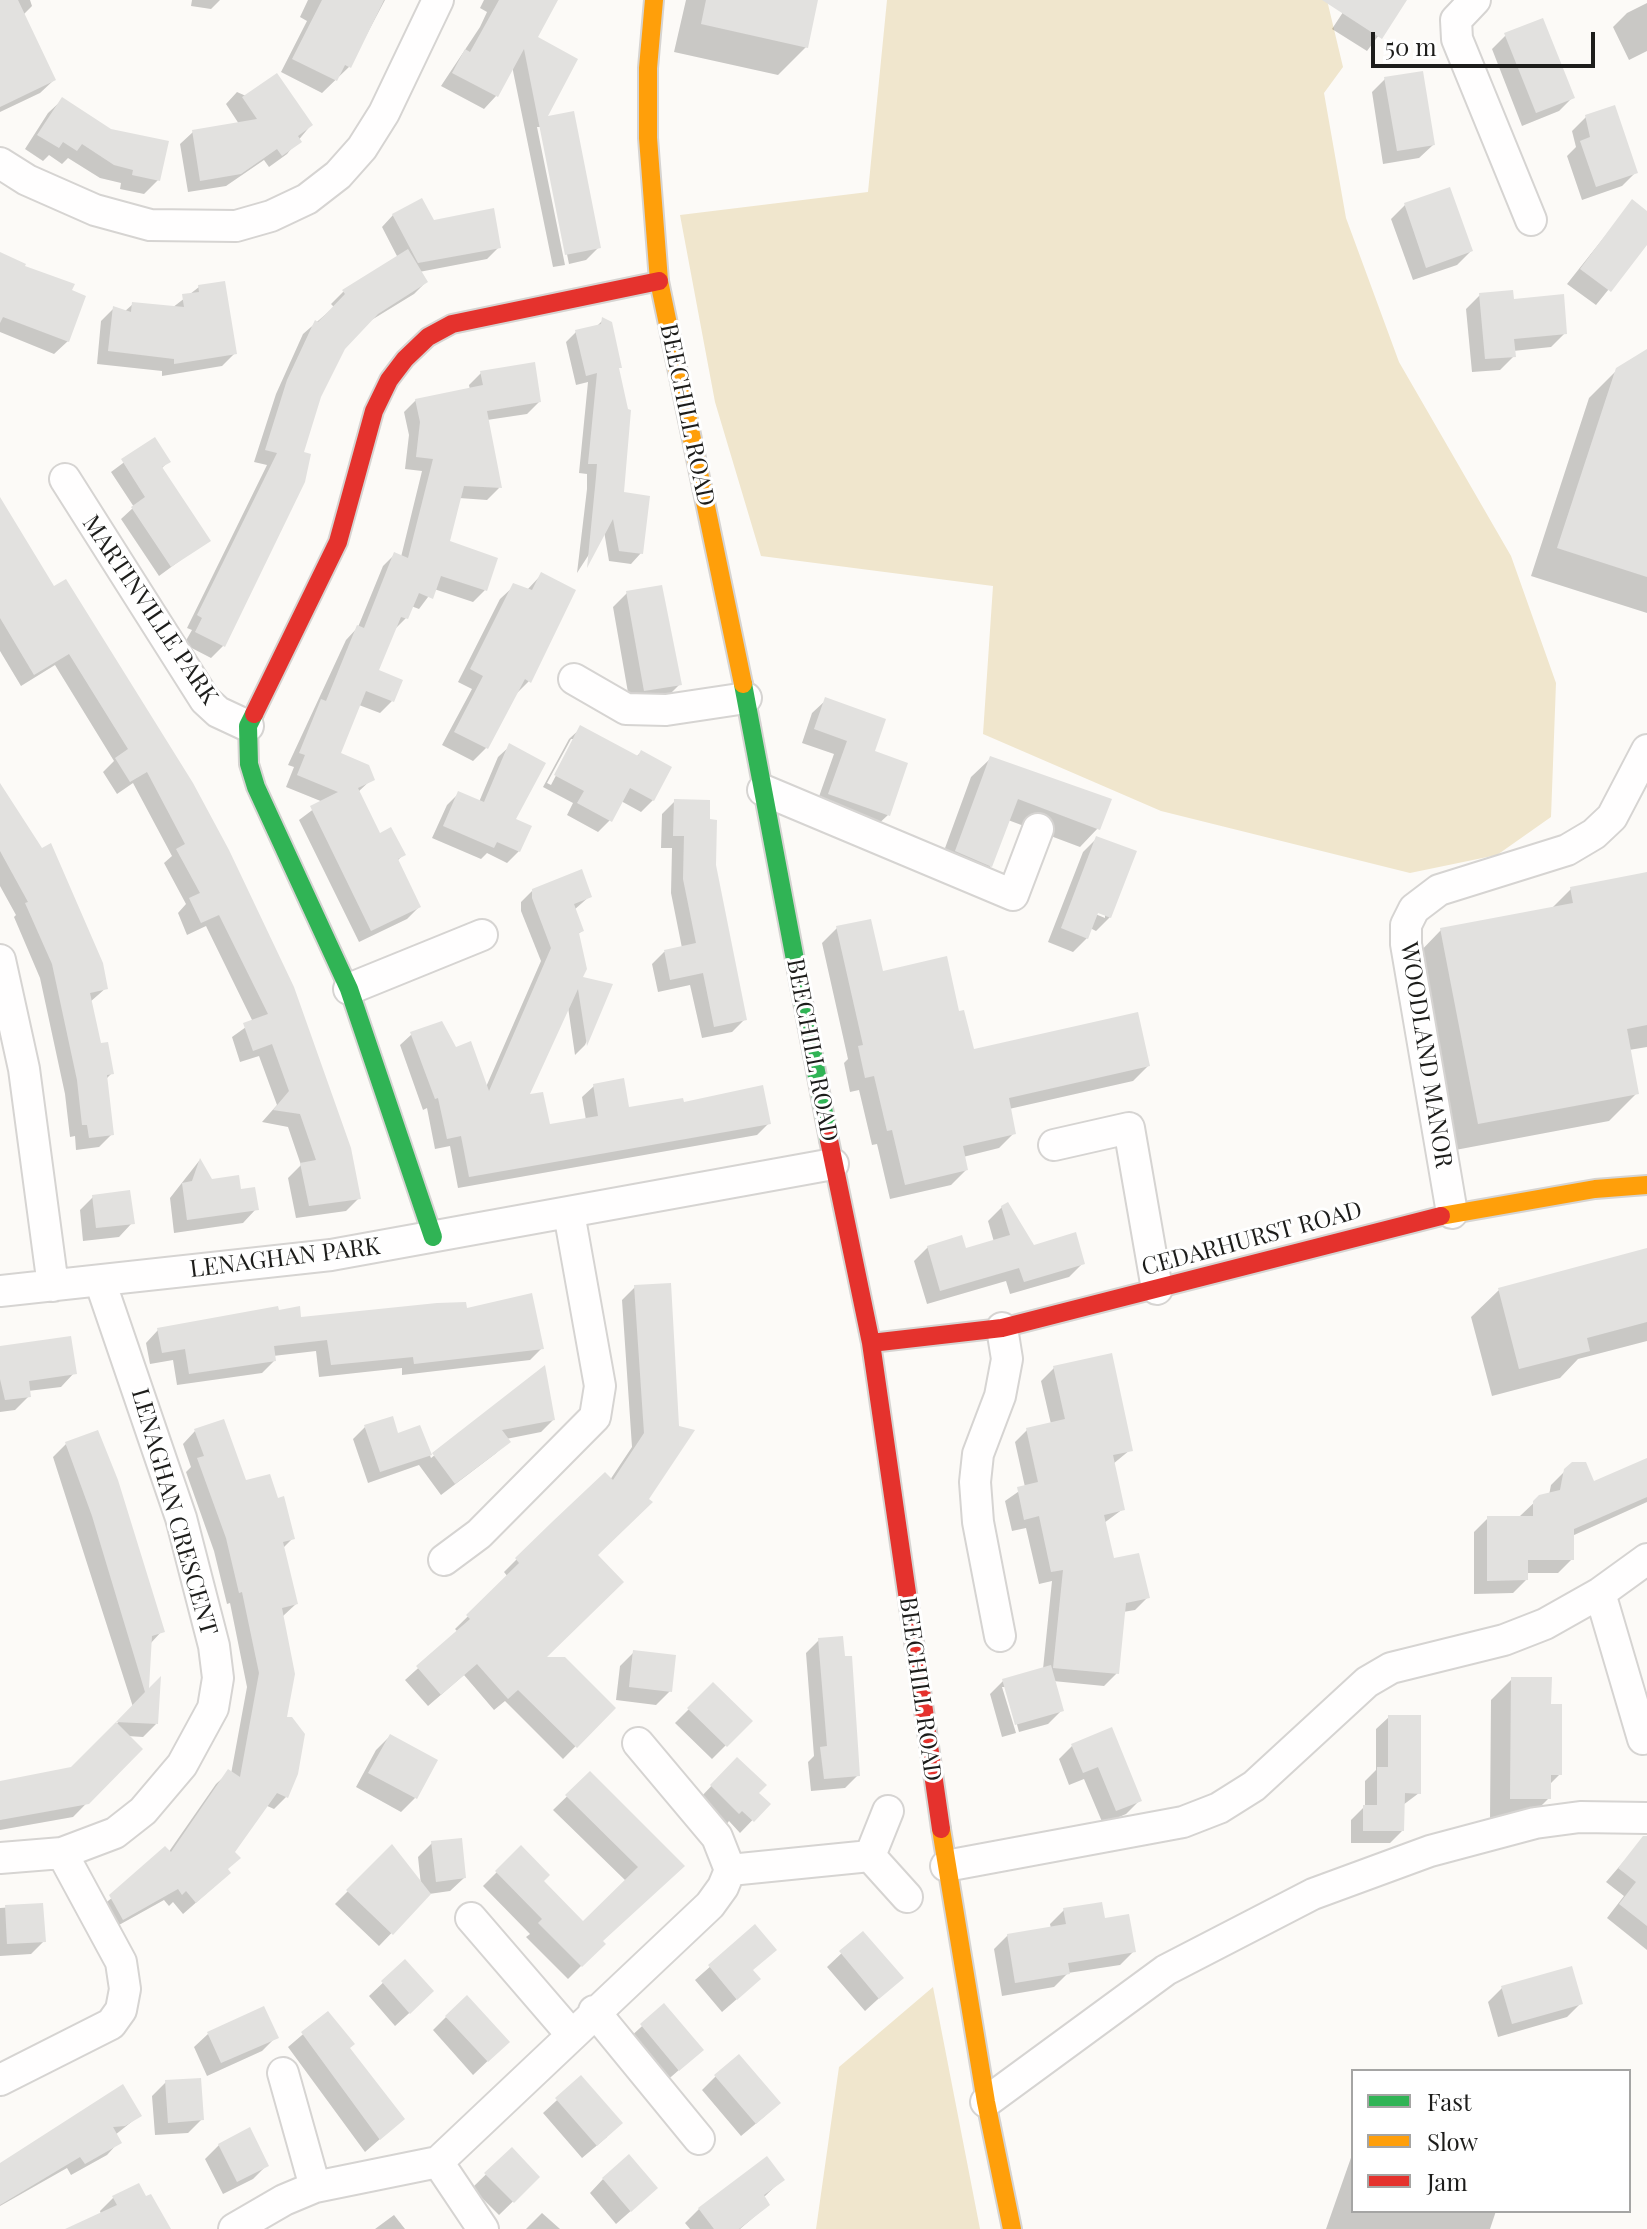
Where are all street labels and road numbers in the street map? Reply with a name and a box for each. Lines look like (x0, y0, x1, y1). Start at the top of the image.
street label: BEECHILL ROAD (654, 321, 720, 509)
street label: MARTINVILLE PARK (76, 510, 224, 710)
street label: WOODLAND MANOR (1394, 940, 1458, 1170)
street label: BEECHILL ROAD (780, 956, 844, 1144)
street label: CEDARHURST ROAD (1139, 1196, 1365, 1282)
street label: LENAGHAN PARK (188, 1232, 382, 1284)
street label: LENAGHAN CRESCENT (125, 1385, 223, 1639)
street label: BEECHILL ROAD (893, 1595, 947, 1783)

